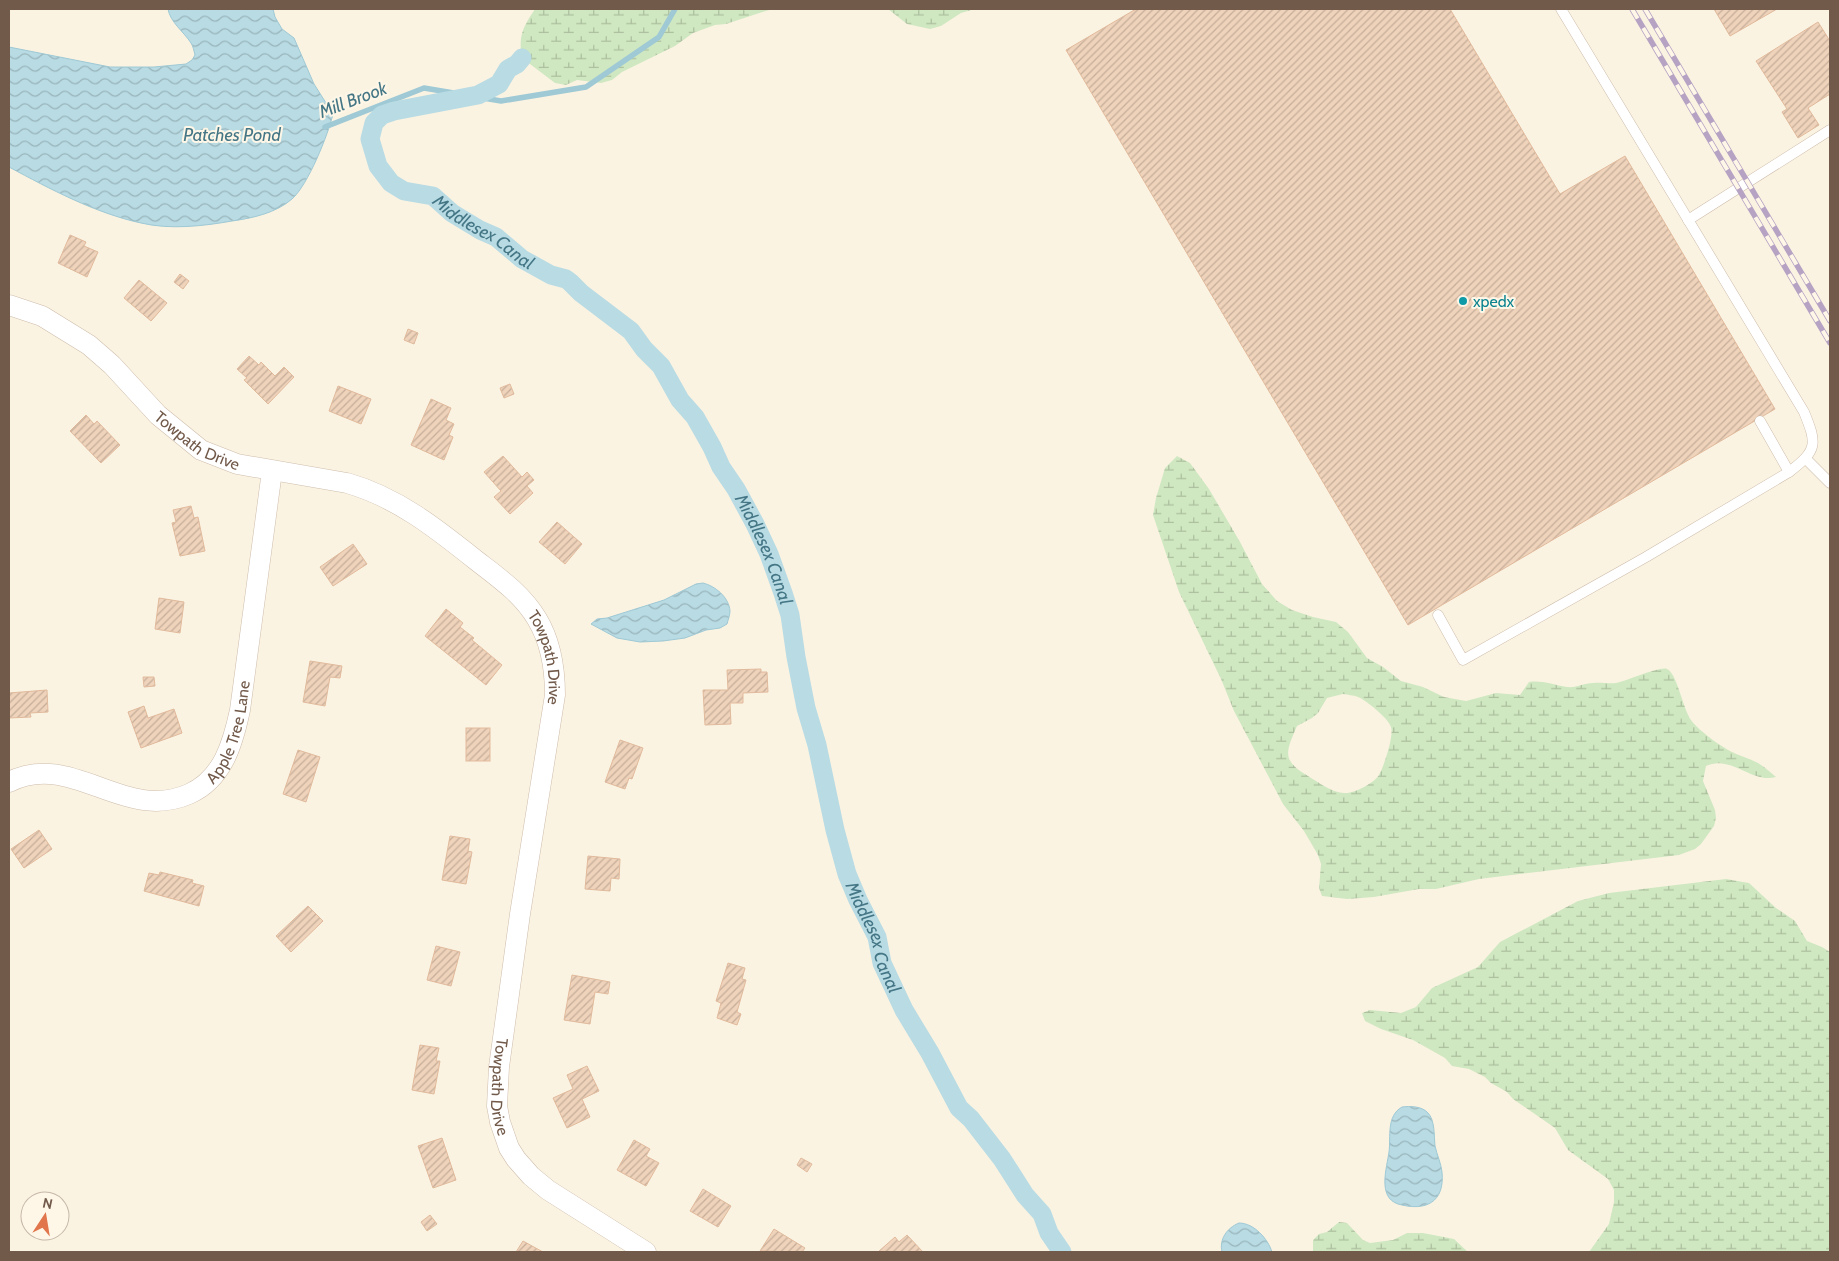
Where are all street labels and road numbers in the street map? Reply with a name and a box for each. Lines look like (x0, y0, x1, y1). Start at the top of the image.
street label: Towpath Drive (151, 407, 242, 474)
street label: Towpath Drive (524, 607, 564, 706)
street label: Apple Tree Lane (202, 679, 254, 788)
street label: Towpath Drive (487, 1037, 513, 1138)

